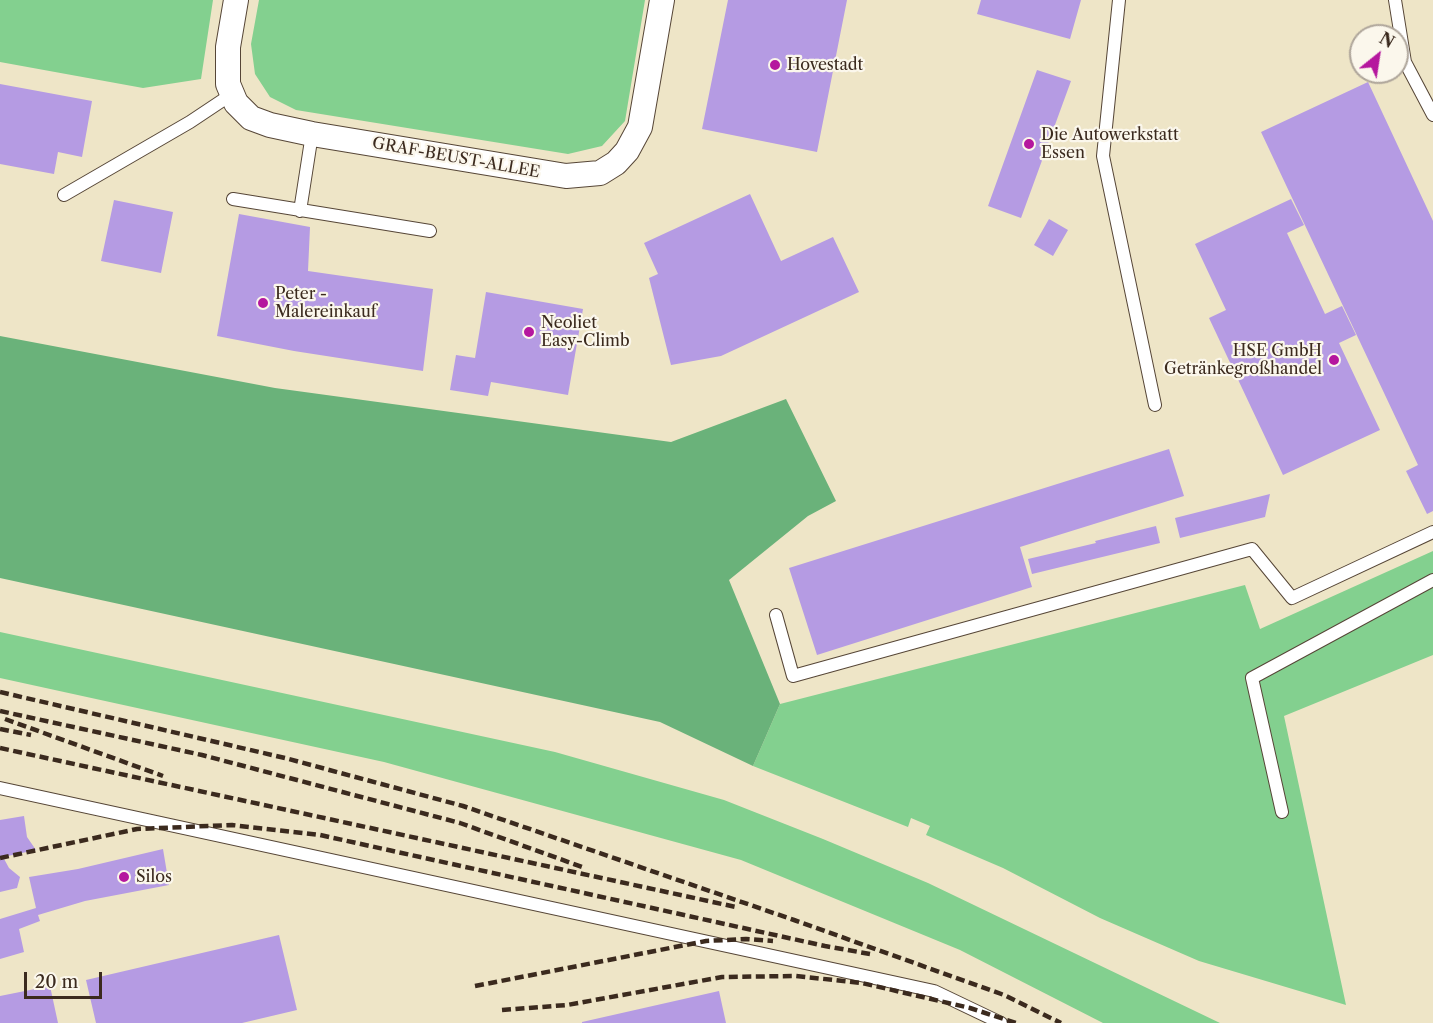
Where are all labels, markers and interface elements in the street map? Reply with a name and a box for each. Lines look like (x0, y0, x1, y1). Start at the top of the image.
north arrow (1349, 24, 1409, 84)
text: N (1376, 28, 1398, 52)
place label: Hovestadt (787, 55, 863, 75)
marker: Hovestadt (768, 58, 782, 72)
place label: Die Autowerkstatt Essen (1041, 125, 1179, 163)
street label: GRAF-BEUST-ALLEE (371, 134, 541, 182)
marker: Die Autowerkstatt Essen (1022, 137, 1036, 151)
place label: Peter - Malereinkauf (275, 284, 376, 322)
marker: Peter - Malereinkauf (256, 296, 270, 310)
place label: Neoliet Easy-Climb (541, 313, 630, 351)
marker: Neoliet Easy-Climb (522, 325, 536, 339)
place label: HSE GmbH Getränkegroßhandel (1164, 341, 1322, 379)
marker: HSE GmbH Getränkegroßhandel (1327, 353, 1341, 367)
place label: Silos (136, 867, 172, 887)
marker: Silos (117, 870, 131, 884)
scale bar (27, 960, 105, 998)
text: 20 m (35, 971, 78, 993)

